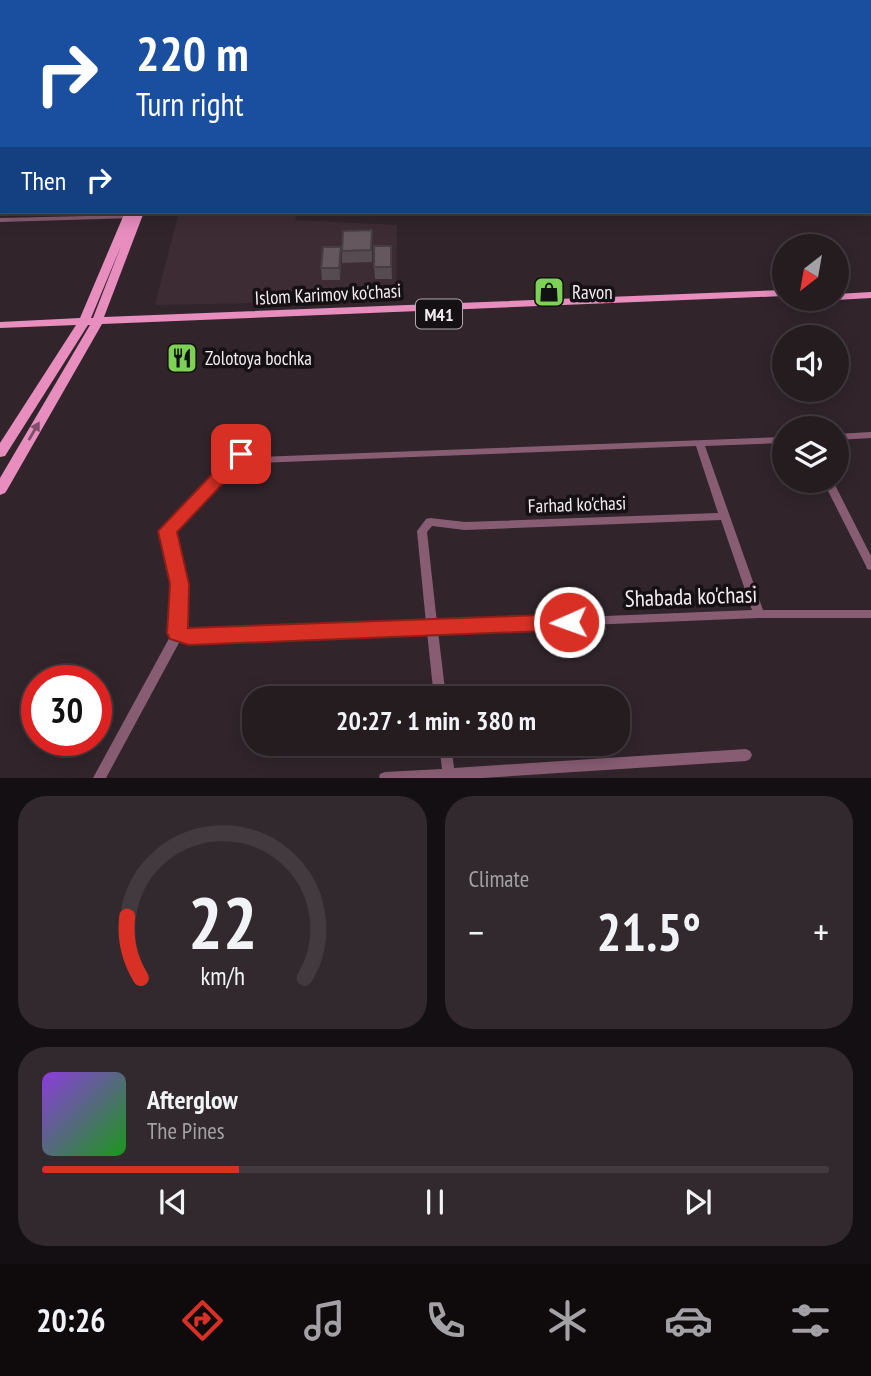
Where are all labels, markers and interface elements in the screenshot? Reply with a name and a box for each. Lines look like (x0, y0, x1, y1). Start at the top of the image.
text: 220 m (136, 21, 249, 85)
icon: right (21, 28, 112, 119)
text: Turn right (136, 83, 244, 125)
icon: right (80, 161, 118, 199)
text: Then (21, 164, 66, 197)
north arrow (772, 234, 849, 312)
map controls (772, 234, 849, 493)
shop icon: Ravon (532, 275, 566, 309)
street label: Islom Karimov ko'chasi (254, 278, 402, 310)
place label: Ravon (572, 280, 613, 304)
road number: M41 (416, 300, 462, 328)
button: sound (772, 325, 849, 402)
restaurant icon: Zolotoya bochka (165, 341, 199, 375)
place label: Zolotoya bochka (205, 346, 312, 370)
button: layers (772, 416, 849, 493)
one-way arrow (28, 422, 40, 441)
pin (211, 424, 271, 484)
icon: arrive (222, 435, 260, 473)
street label: Farhad ko'chasi (527, 490, 627, 518)
street label: Shabada ko'chasi (624, 579, 758, 613)
position arrow (532, 585, 606, 659)
speed limit sign: 30 (21, 665, 112, 756)
text: 20:27 · 1 min · 380 m (336, 704, 536, 737)
text: Climate (469, 864, 529, 893)
text: 22 (187, 875, 257, 969)
text: 21.5° (596, 898, 701, 965)
text: − (469, 907, 484, 956)
text: + (813, 907, 829, 956)
text: km/h (200, 960, 244, 992)
text: Afterglow (147, 1083, 238, 1116)
text: The Pines (147, 1116, 225, 1145)
icon: previous (154, 1183, 192, 1221)
icon: pause (416, 1183, 454, 1221)
icon: next (679, 1183, 717, 1221)
icon: directions (178, 1296, 227, 1345)
icon: music (300, 1296, 349, 1345)
icon: phone (421, 1296, 470, 1345)
icon: climate (543, 1296, 592, 1345)
icon: car (664, 1296, 713, 1345)
icon: filters (786, 1296, 835, 1345)
text: 20:26 (36, 1299, 105, 1341)

